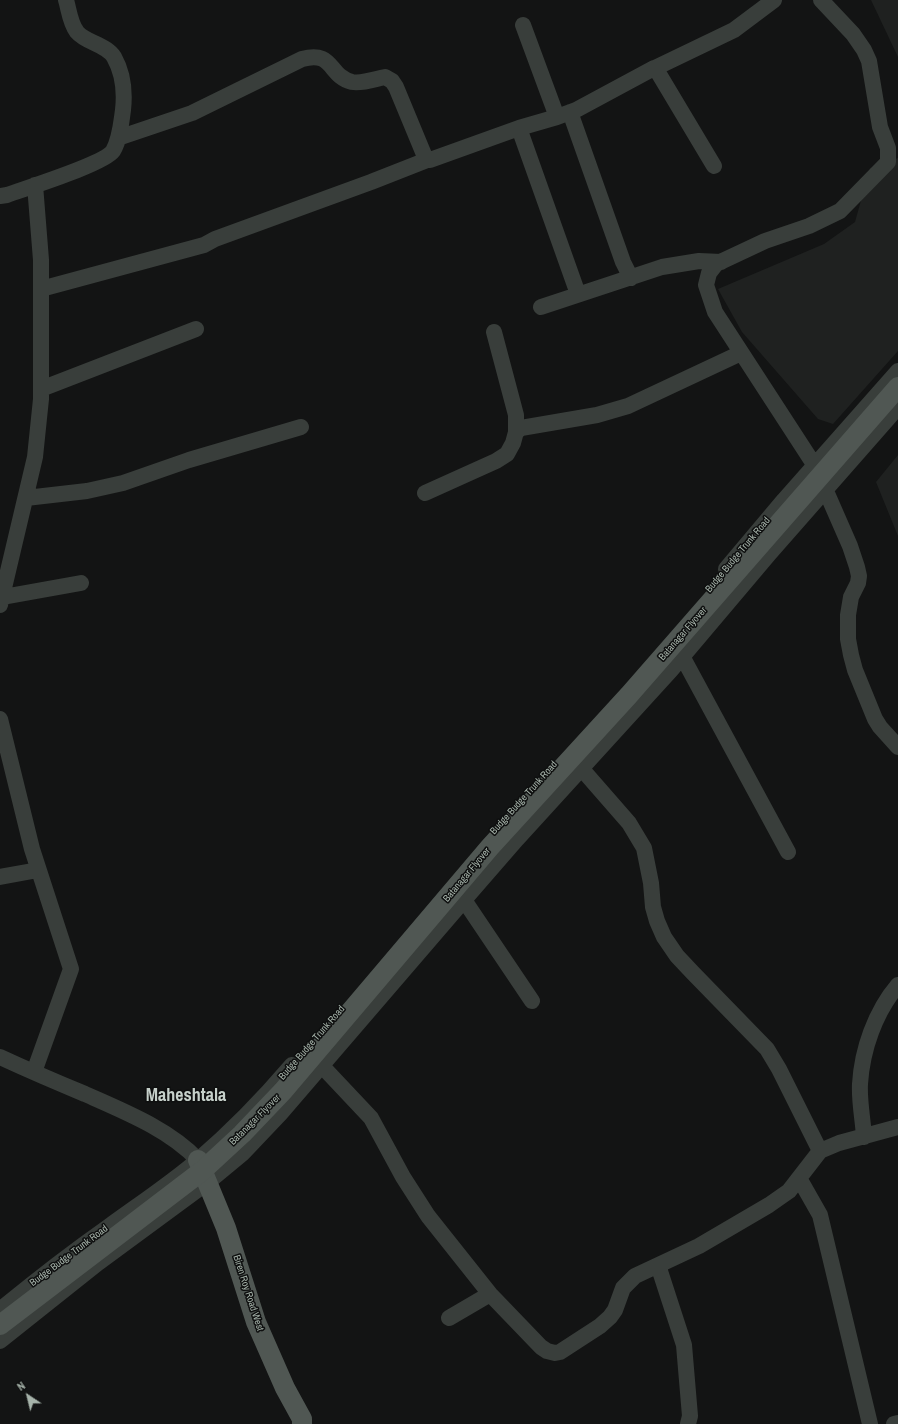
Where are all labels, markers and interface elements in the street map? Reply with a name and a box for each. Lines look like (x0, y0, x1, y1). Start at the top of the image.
street label: Budge Budge Trunk Road (703, 515, 773, 595)
street label: Batanagar Flyover (656, 605, 710, 663)
street label: Budge Budge Trunk Road (488, 759, 560, 837)
street label: Batanagar Flyover (441, 845, 493, 905)
street label: Budge Budge Trunk Road (276, 1003, 348, 1083)
district label: Maheshtala (146, 1085, 226, 1107)
street label: Batanagar Flyover (227, 1092, 283, 1148)
street label: Budge Budge Trunk Road (28, 1223, 110, 1289)
street label: Biren Roy Road West (230, 1254, 266, 1332)
north arrow (8, 1376, 48, 1416)
text: N (14, 1379, 28, 1394)

